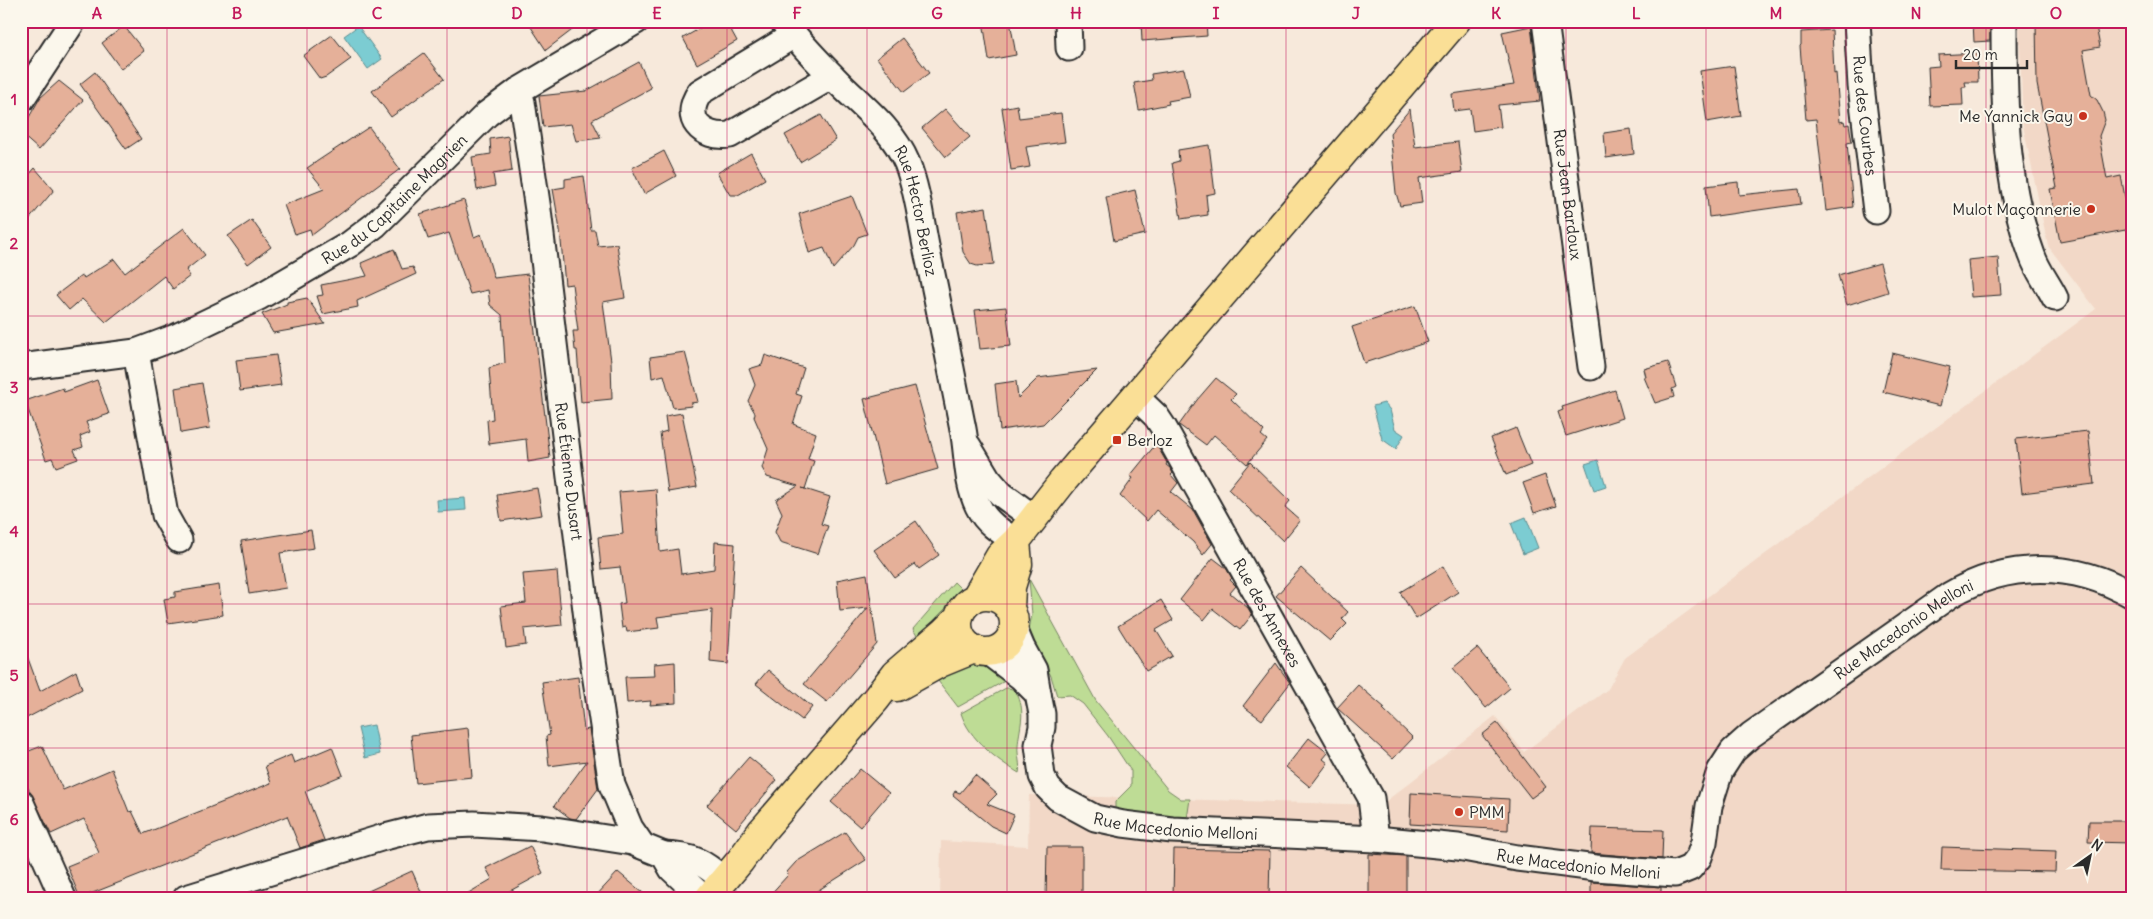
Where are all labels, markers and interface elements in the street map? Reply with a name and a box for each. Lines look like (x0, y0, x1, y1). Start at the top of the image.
text: A (92, 3, 102, 23)
text: B (232, 3, 243, 23)
text: C (372, 3, 383, 23)
text: D (511, 3, 523, 23)
text: E (652, 3, 662, 23)
text: F (792, 3, 802, 23)
text: G (931, 3, 943, 23)
text: H (1070, 3, 1082, 23)
text: I (1213, 3, 1220, 23)
text: J (1352, 3, 1361, 23)
text: K (1491, 3, 1501, 23)
text: L (1632, 3, 1641, 23)
text: M (1770, 3, 1783, 23)
text: N (1910, 3, 1922, 23)
text: O (2050, 3, 2062, 23)
scale bar (1956, 38, 2027, 70)
text: 20 m (1963, 45, 1998, 64)
street label: Rue des Courbes (1849, 55, 1882, 177)
text: 1 (11, 89, 17, 109)
place label: Me Yannick Gay (1959, 106, 2073, 126)
marker: Me Yannick Gay (2077, 110, 2089, 122)
street label: Rue Jean Bardoux (1549, 128, 1587, 262)
street label: Rue du Capitaine Magnien (318, 130, 471, 268)
street label: Rue Hector Berlioz (890, 142, 942, 278)
place label: Mulot Maçonnerie (1952, 199, 2081, 219)
marker: Mulot Maçonnerie (2085, 203, 2097, 215)
text: 2 (10, 233, 19, 253)
text: 3 (9, 377, 19, 397)
street label: Rue Étienne Dusart (551, 401, 588, 542)
place label: Berloz (1127, 430, 1173, 450)
marker: Berloz (1111, 434, 1123, 446)
text: 4 (9, 521, 19, 541)
street label: Rue des Annexes (1229, 555, 1306, 671)
street label: Rue Macedonio Melloni (1830, 575, 1976, 684)
text: 5 (9, 665, 19, 685)
place label: PMM (1469, 802, 1505, 822)
marker: PMM (1453, 806, 1465, 818)
street label: Rue Macedonio Melloni (1092, 808, 1258, 844)
text: 6 (9, 809, 19, 829)
north arrow (2066, 832, 2116, 882)
text: N (2088, 835, 2106, 855)
street label: Rue Macedonio Melloni (1495, 844, 1661, 883)

